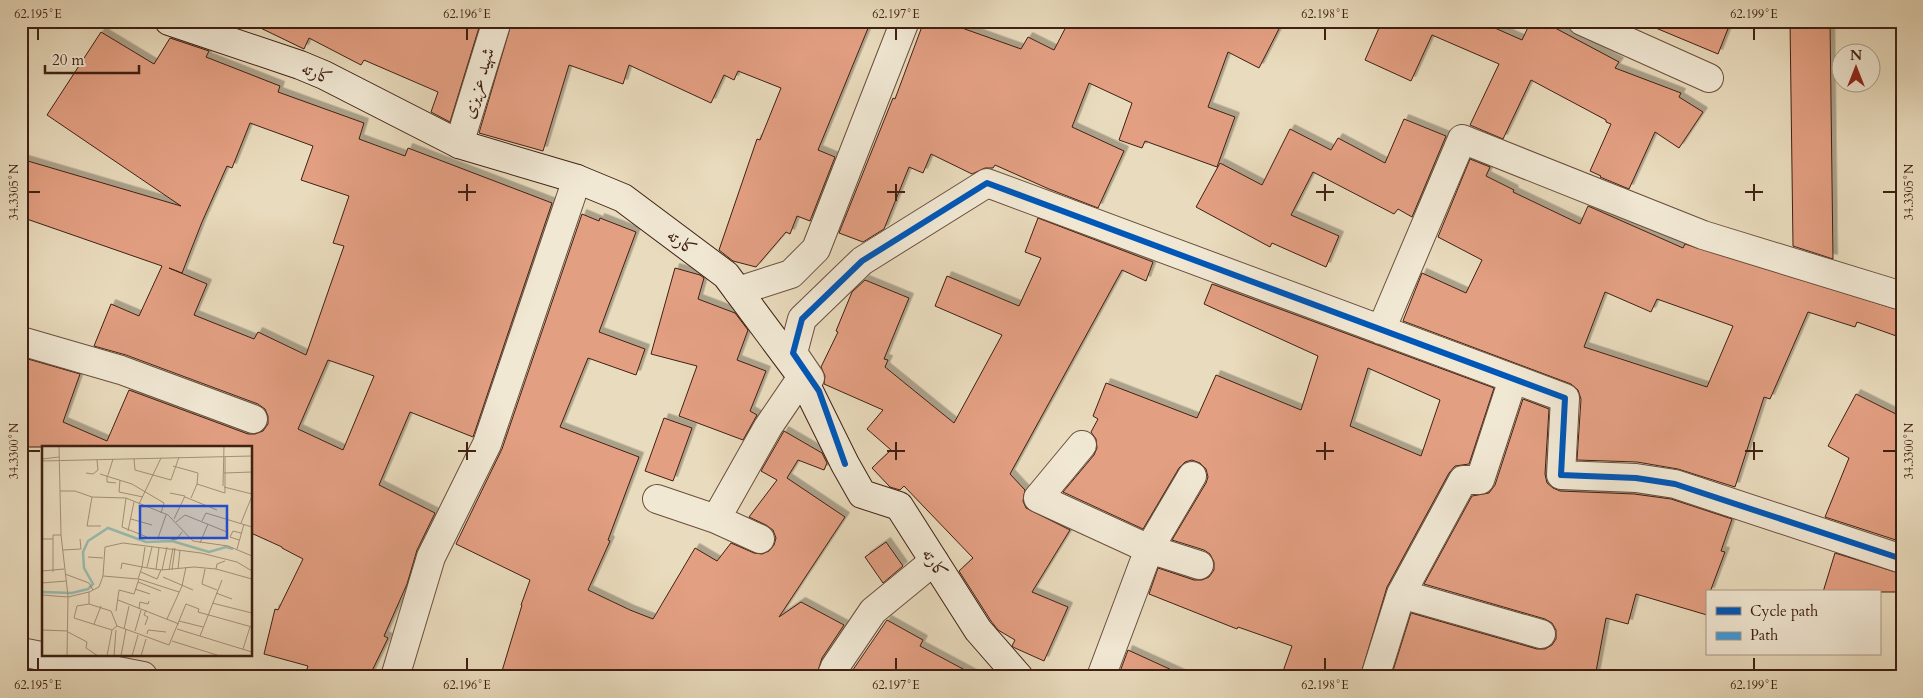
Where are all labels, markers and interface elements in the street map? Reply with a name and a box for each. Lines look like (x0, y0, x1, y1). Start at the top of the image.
text: 62.195°E (14, 6, 62, 22)
text: 62.196°E (443, 6, 491, 22)
text: 62.197°E (872, 6, 920, 22)
text: 62.198°E (1301, 6, 1349, 22)
text: 62.199°E (1730, 6, 1778, 22)
scale bar (45, 42, 139, 74)
north arrow (1830, 42, 1880, 92)
street label: شهید عزیزی (456, 45, 501, 122)
text: N (1850, 46, 1862, 65)
text: 20 m (52, 50, 84, 70)
street label: کارته (297, 56, 336, 91)
text: 34.3305°N (6, 163, 22, 220)
text: 34.3305°N (1901, 163, 1917, 220)
street label: کارته (662, 223, 702, 262)
text: 34.3300°N (6, 422, 22, 479)
text: 34.3300°N (1901, 422, 1917, 479)
inset map (42, 446, 252, 656)
street label: کارته (916, 543, 954, 583)
legend (1706, 590, 1880, 656)
text: Cycle path (1750, 601, 1819, 621)
text: Path (1750, 625, 1779, 645)
text: 62.195°E (14, 677, 62, 693)
text: 62.196°E (443, 677, 491, 693)
text: 62.197°E (872, 677, 920, 693)
text: 62.198°E (1301, 677, 1349, 693)
text: 62.199°E (1730, 677, 1778, 693)

